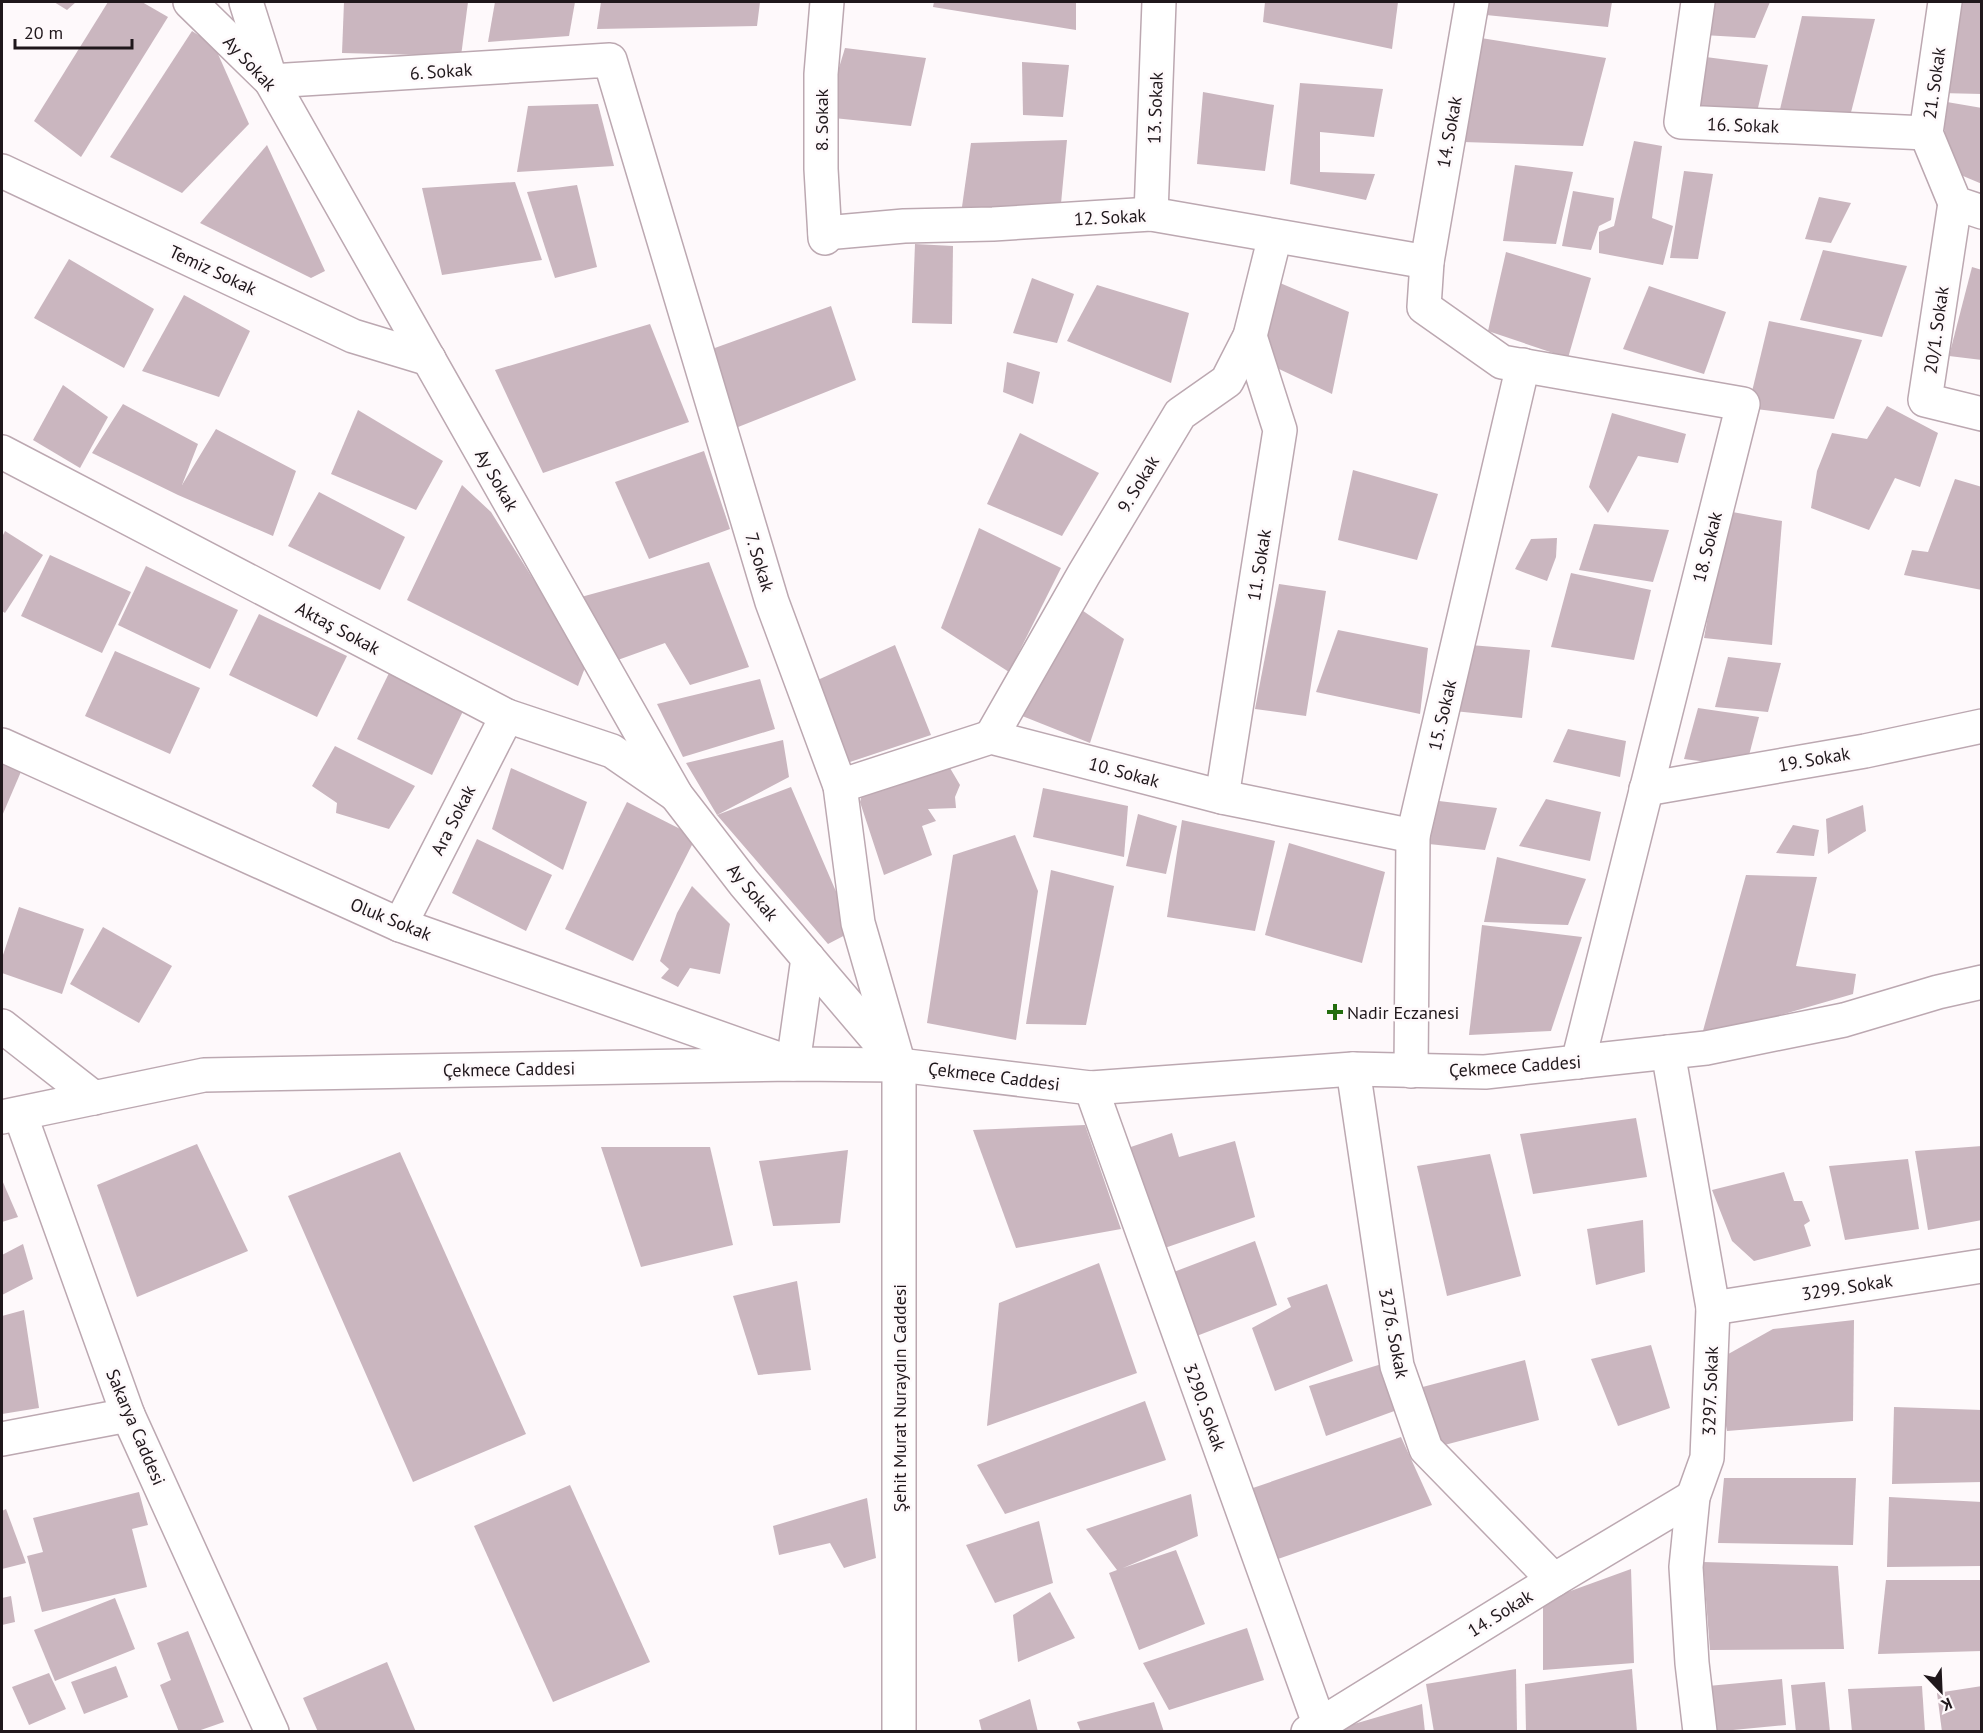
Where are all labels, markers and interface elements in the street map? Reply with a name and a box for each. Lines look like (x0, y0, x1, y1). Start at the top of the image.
scale bar (15, 12, 132, 50)
text: 20 m (24, 21, 63, 44)
street label: Ay Sokak (218, 30, 282, 96)
street label: 21. Sokak (1918, 45, 1950, 120)
street label: 6. Sokak (409, 57, 473, 85)
street label: 13. Sokak (1142, 71, 1168, 145)
street label: 8. Sokak (810, 88, 833, 151)
street label: 14. Sokak (1431, 94, 1467, 170)
street label: 16. Sokak (1706, 112, 1780, 138)
street label: 12. Sokak (1073, 204, 1147, 230)
street label: Temiz Sokak (166, 240, 261, 300)
street label: 20/1. Sokak (1918, 284, 1954, 375)
street label: Ay Sokak (470, 445, 524, 515)
street label: 9. Sokak (1112, 451, 1164, 517)
street label: 18. Sokak (1687, 509, 1727, 585)
street label: 11. Sokak (1242, 527, 1276, 602)
street label: 7. Sokak (740, 530, 780, 595)
street label: Aktaş Sokak (292, 596, 384, 660)
street label: 15. Sokak (1423, 677, 1461, 753)
street label: 19. Sokak (1776, 741, 1852, 777)
street label: 10. Sokak (1086, 752, 1162, 793)
street label: Ara Sokak (426, 781, 481, 859)
street label: Ay Sokak (722, 859, 784, 926)
street label: Oluk Sokak (347, 892, 435, 946)
place label: Nadir Eczanesi (1347, 1001, 1459, 1024)
marker: Nadir Eczanesi (1328, 1005, 1342, 1019)
street label: Çekmece Caddesi (1448, 1050, 1582, 1082)
street label: Çekmece Caddesi (443, 1056, 575, 1082)
street label: Çekmece Caddesi (927, 1057, 1061, 1095)
street label: 3299. Sokak (1800, 1268, 1895, 1306)
street label: Şehit Murat Nuraydın Caddesi (888, 1284, 911, 1512)
street label: 3276. Sokak (1374, 1286, 1414, 1381)
street label: 3297. Sokak (1697, 1345, 1723, 1436)
street label: 3290. Sokak (1178, 1360, 1232, 1454)
street label: Sakarya Caddesi (101, 1365, 171, 1489)
street label: 14. Sokak (1463, 1584, 1537, 1642)
north arrow (1911, 1661, 1971, 1721)
text: K (1938, 1694, 1955, 1716)

